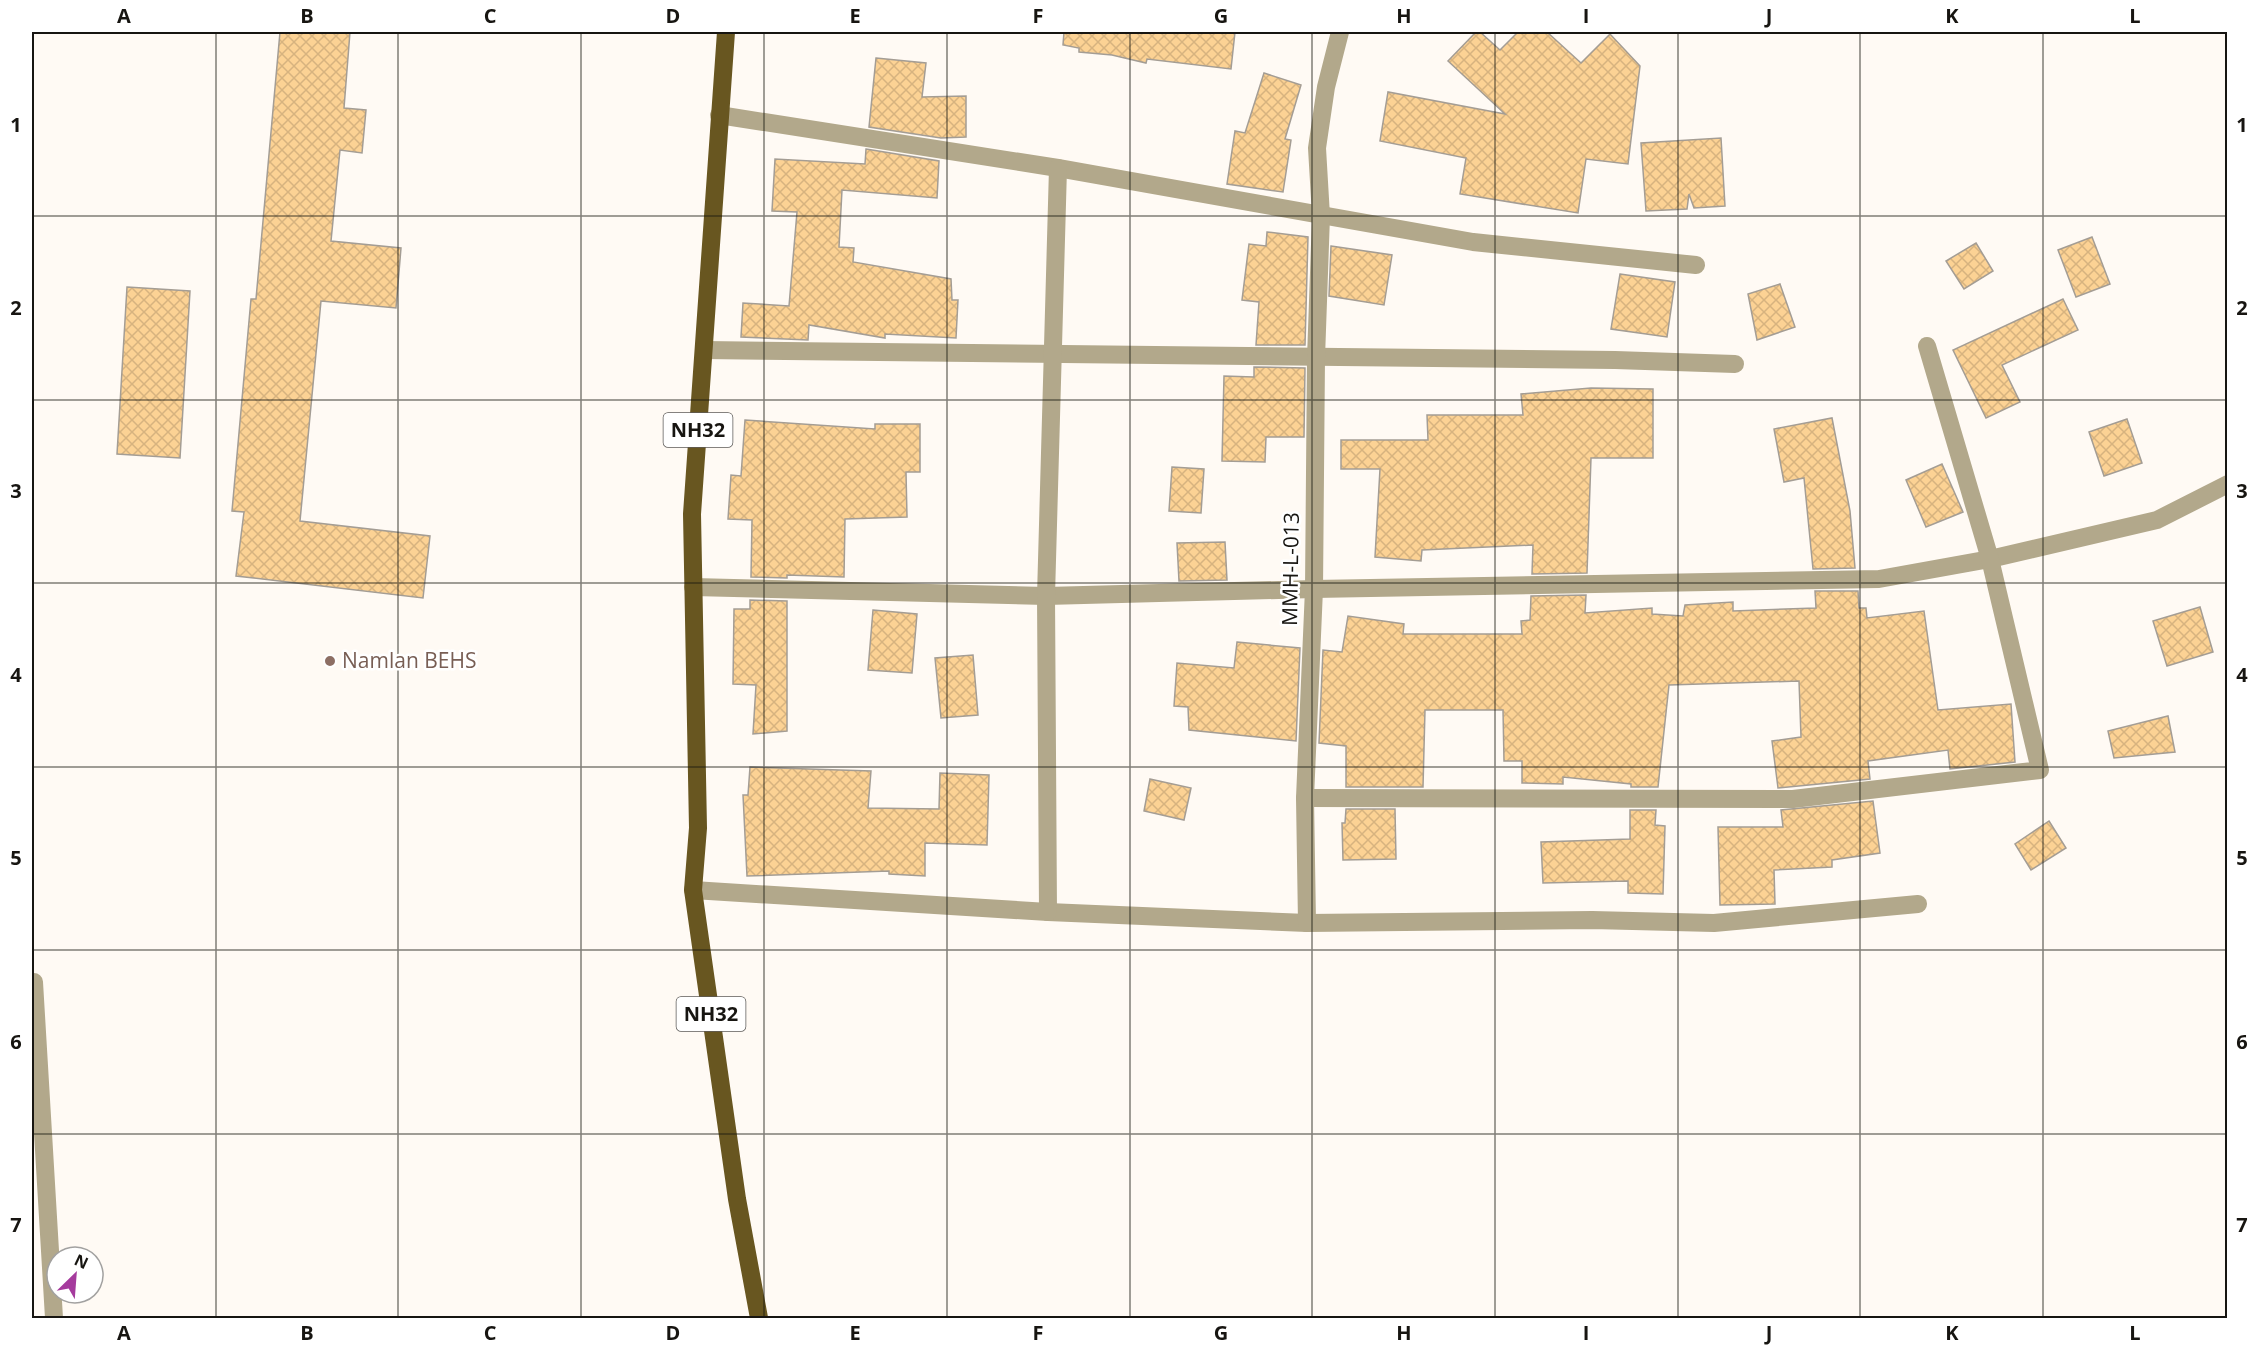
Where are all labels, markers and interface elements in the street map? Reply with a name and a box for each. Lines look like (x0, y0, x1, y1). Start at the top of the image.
text: A (117, 2, 131, 29)
text: B (300, 2, 314, 29)
text: C (484, 2, 497, 29)
text: D (666, 2, 680, 29)
text: E (849, 2, 861, 29)
text: F (1033, 2, 1043, 29)
text: G (1214, 2, 1228, 29)
text: H (1396, 2, 1412, 29)
text: I (1583, 2, 1589, 29)
text: J (1764, 2, 1772, 29)
text: K (1945, 2, 1959, 29)
text: L (2129, 2, 2141, 29)
text: 1 (10, 111, 22, 138)
text: 1 (2236, 111, 2248, 138)
text: 2 (10, 294, 22, 321)
text: 2 (2236, 294, 2248, 321)
road number: NH32 (664, 413, 732, 447)
text: 3 (10, 477, 22, 504)
text: 3 (2236, 477, 2248, 504)
street label: MMH-L-013 (1275, 512, 1305, 626)
place label: Namlan BEHS (342, 646, 476, 674)
marker: Namlan BEHS (323, 654, 337, 668)
text: 4 (10, 661, 22, 688)
text: 4 (2236, 661, 2248, 688)
text: 5 (10, 844, 22, 871)
text: 5 (2236, 844, 2248, 871)
road number: NH32 (676, 997, 746, 1031)
text: 6 (10, 1028, 22, 1055)
text: 6 (2236, 1028, 2248, 1055)
text: 7 (10, 1211, 22, 1238)
text: 7 (2236, 1211, 2248, 1238)
north arrow (45, 1245, 105, 1305)
text: N (71, 1249, 92, 1274)
text: A (117, 1319, 131, 1346)
text: B (300, 1319, 314, 1346)
text: C (484, 1319, 497, 1346)
text: D (666, 1319, 680, 1346)
text: E (849, 1319, 861, 1346)
text: F (1033, 1319, 1043, 1346)
text: G (1214, 1319, 1228, 1346)
text: H (1396, 1319, 1412, 1346)
text: I (1583, 1319, 1589, 1346)
text: J (1764, 1319, 1772, 1346)
text: K (1945, 1319, 1959, 1346)
text: L (2129, 1319, 2141, 1346)

